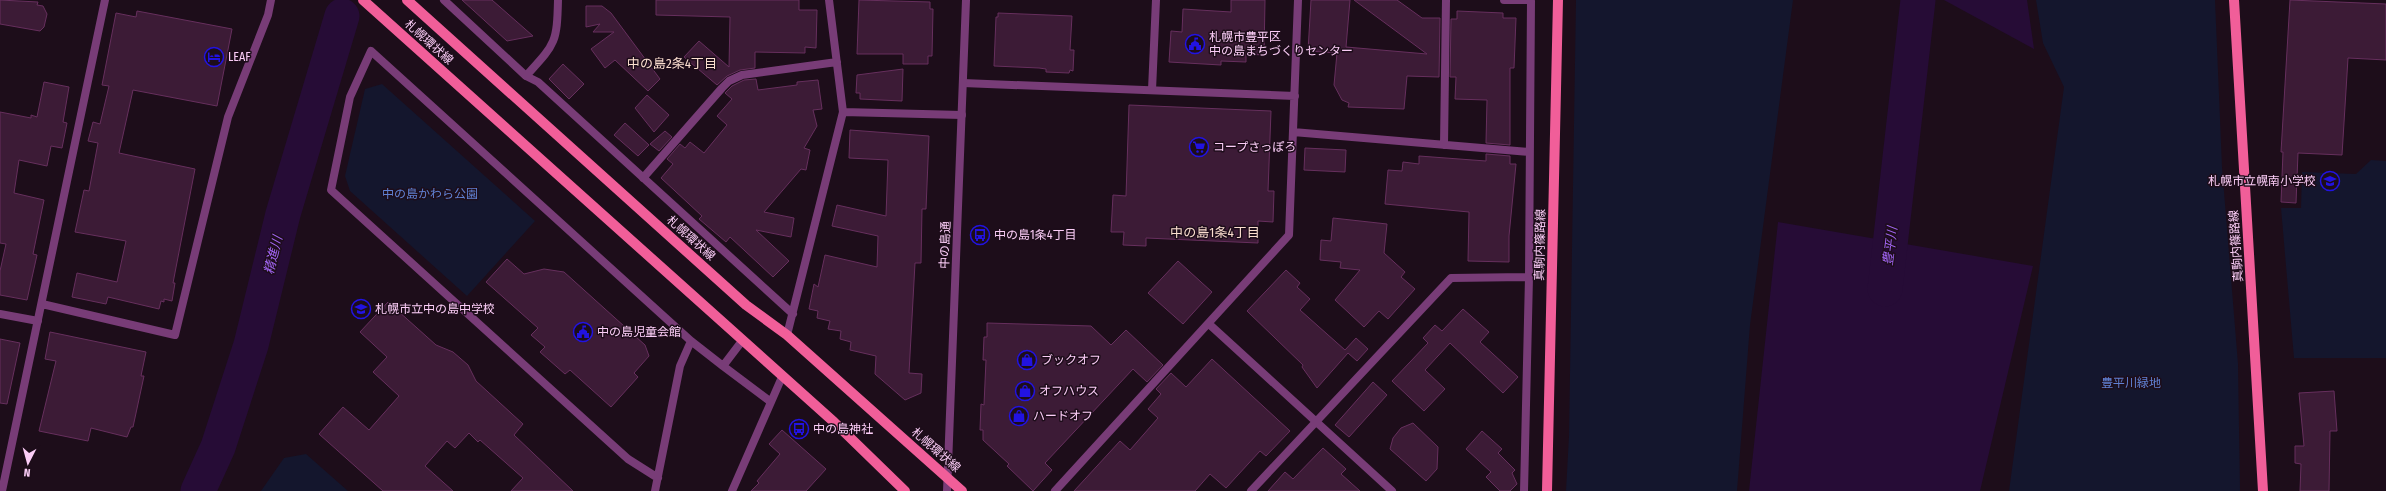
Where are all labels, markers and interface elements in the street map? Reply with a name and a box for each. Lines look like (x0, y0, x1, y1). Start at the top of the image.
street label: 札幌環状線 (402, 17, 456, 67)
place label: 札幌市豊平区 中の島まちづくりセンター (1209, 30, 1353, 58)
public building icon: 札幌市豊平区 中の島まちづくりセンター (1184, 33, 1206, 55)
hotel icon: LEAF (203, 46, 225, 68)
place label: LEAF (228, 50, 251, 64)
district label: 中の島2条4丁目 (627, 56, 717, 71)
supermarket icon: コープさっぽろ (1188, 136, 1210, 158)
place label: コープさっぽろ (1213, 140, 1296, 154)
school or university icon: 札幌市立幌南小学校 (2319, 170, 2341, 192)
place label: 札幌市立幌南小学校 (2208, 174, 2316, 188)
park label: 中の島かわら公園 (382, 187, 478, 201)
street label: 真駒内篠路線 (1532, 209, 1548, 281)
street label: 真駒内篠路線 (2227, 210, 2245, 282)
street label: 札幌環状線 (664, 213, 718, 263)
street label: 中の島通 (937, 221, 953, 269)
bus stop icon: 中の島1条4丁目 (969, 224, 991, 246)
water label: 豊平川 (1880, 224, 1900, 266)
district label: 中の島1条4丁目 (1170, 225, 1260, 240)
place label: 中の島1条4丁目 (994, 228, 1077, 242)
water label: 精進川 (261, 232, 285, 276)
school or university icon: 札幌市立中の島中学校 (350, 298, 372, 320)
place label: 札幌市立中の島中学校 (375, 302, 495, 316)
public building icon: 中の島児童会館 (572, 321, 594, 343)
place label: 中の島児童会館 (597, 325, 681, 339)
shop icon: ブックオフ (1016, 349, 1038, 371)
place label: ブックオフ (1041, 353, 1101, 367)
park label: 豊平川緑地 (2101, 376, 2161, 390)
shop icon: オフハウス (1014, 380, 1036, 402)
place label: オフハウス (1039, 384, 1099, 398)
shop icon: ハードオフ (1008, 405, 1030, 427)
place label: ハードオフ (1033, 409, 1093, 423)
bus stop icon: 中の島神社 (788, 418, 810, 440)
place label: 中の島神社 (813, 422, 873, 436)
street label: 札幌環状線 (909, 425, 963, 475)
north arrow (8, 443, 48, 483)
text: N (23, 466, 31, 479)

